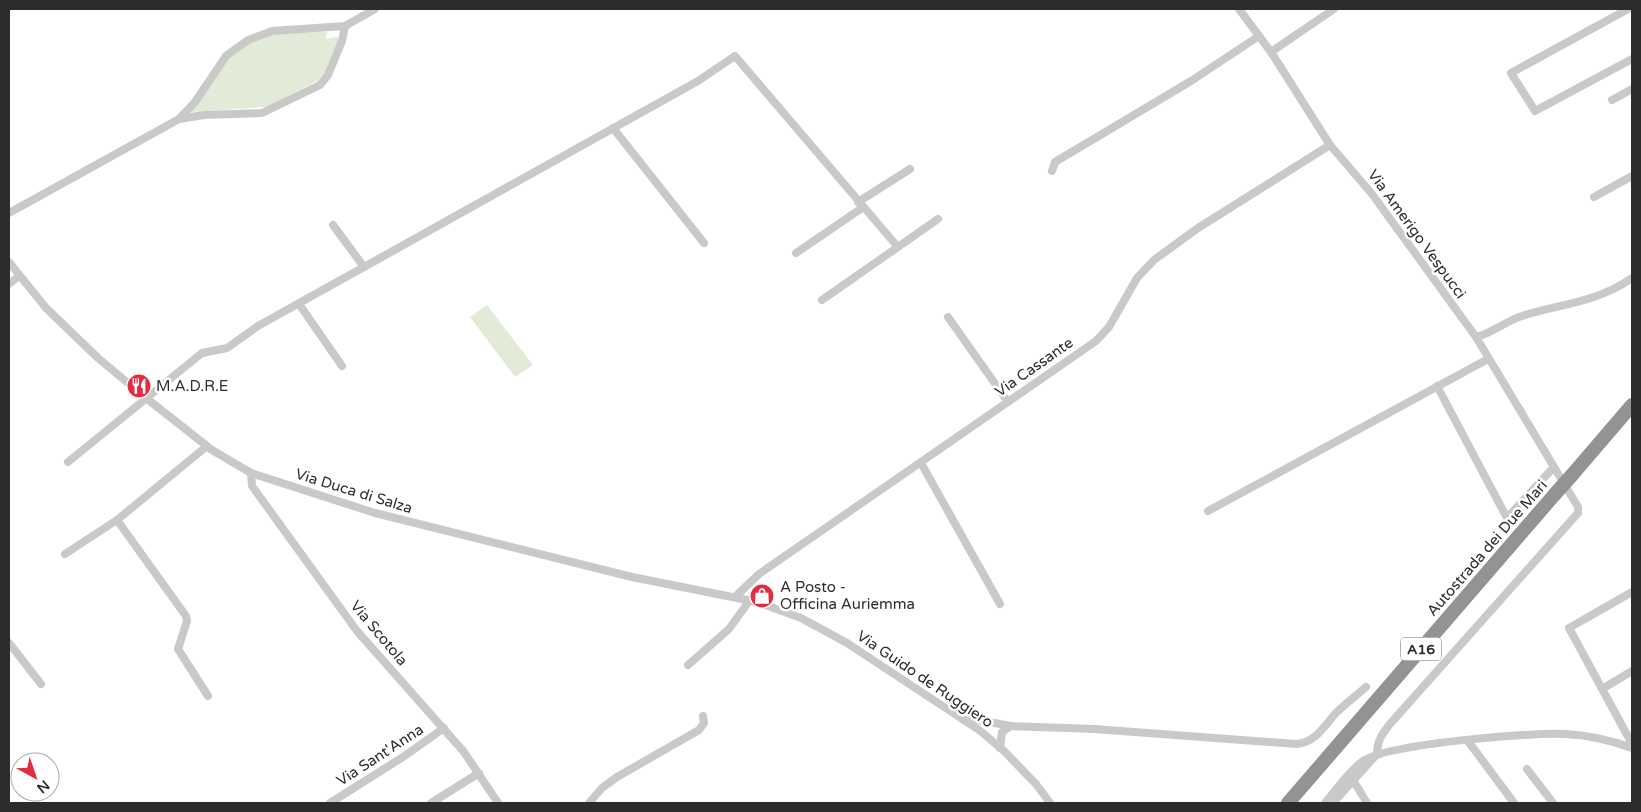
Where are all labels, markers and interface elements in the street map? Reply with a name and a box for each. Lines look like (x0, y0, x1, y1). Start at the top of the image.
street label: Via Amerigo Vespucci (1364, 166, 1470, 302)
street label: Via Cassante (992, 334, 1076, 400)
restaurant icon: M.A.D.R.E (126, 373, 152, 399)
place label: M.A.D.R.E (156, 377, 228, 395)
street label: Via Duca di Salza (293, 465, 415, 517)
street label: Autostrada dei Due Mari (1423, 476, 1551, 620)
place label: A Posto - Officina Auriemma (780, 578, 915, 613)
shop icon: A Posto - Officina Auriemma (749, 583, 775, 609)
street label: Via Scotola (347, 597, 411, 669)
street label: Via Guido de Ruggiero (853, 627, 997, 731)
road number: A16 (1401, 638, 1441, 661)
street label: Via Sant'Anna (333, 720, 427, 790)
north arrow (10, 752, 60, 802)
text: N (33, 776, 53, 797)

